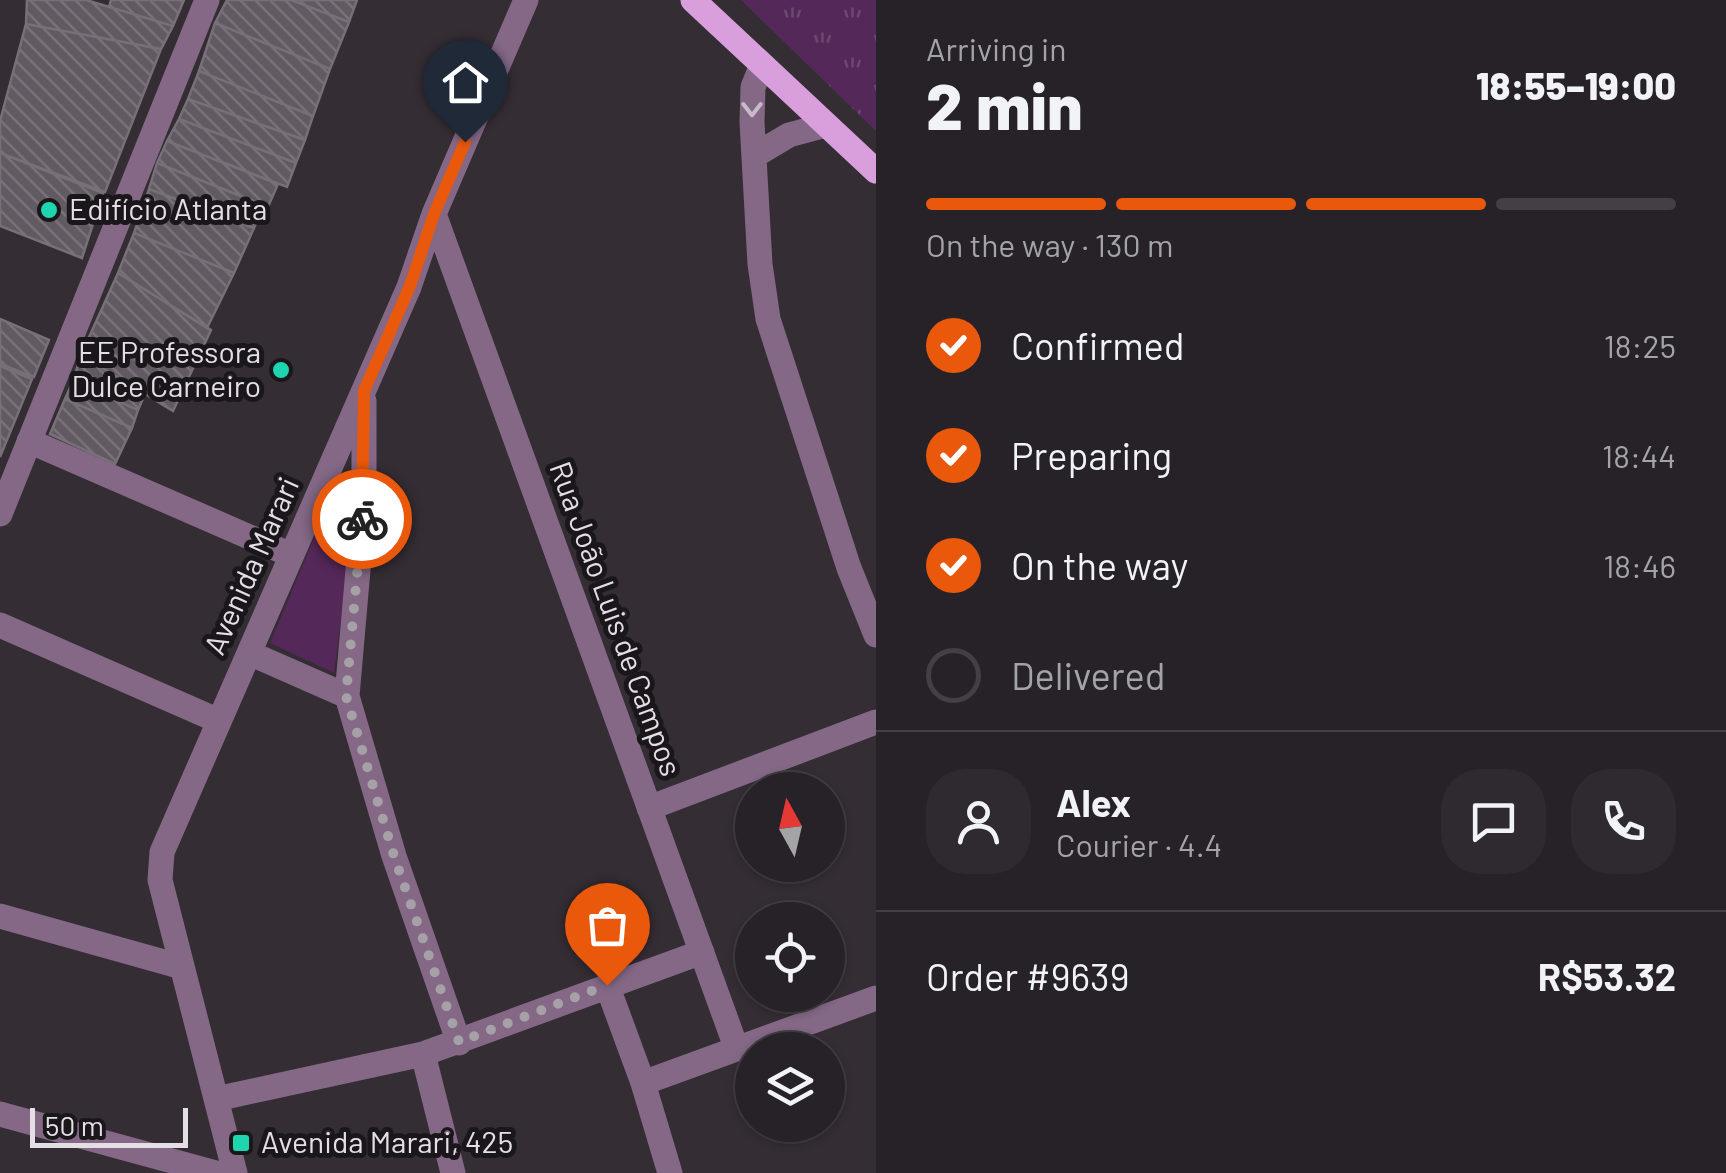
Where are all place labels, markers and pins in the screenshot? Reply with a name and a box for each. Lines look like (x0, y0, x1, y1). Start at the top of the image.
pin (423, 40, 508, 143)
place label: Edifício Atlanta (69, 190, 267, 226)
marker: Edifício Atlanta (38, 199, 60, 221)
place label: EE Professora Dulce Carneiro (71, 333, 261, 403)
marker: EE Professora Dulce Carneiro (270, 359, 292, 381)
pin (565, 883, 650, 986)
place label: Avenida Marari, 425 (261, 1123, 513, 1159)
marker: Avenida Marari, 425 (230, 1132, 252, 1154)

